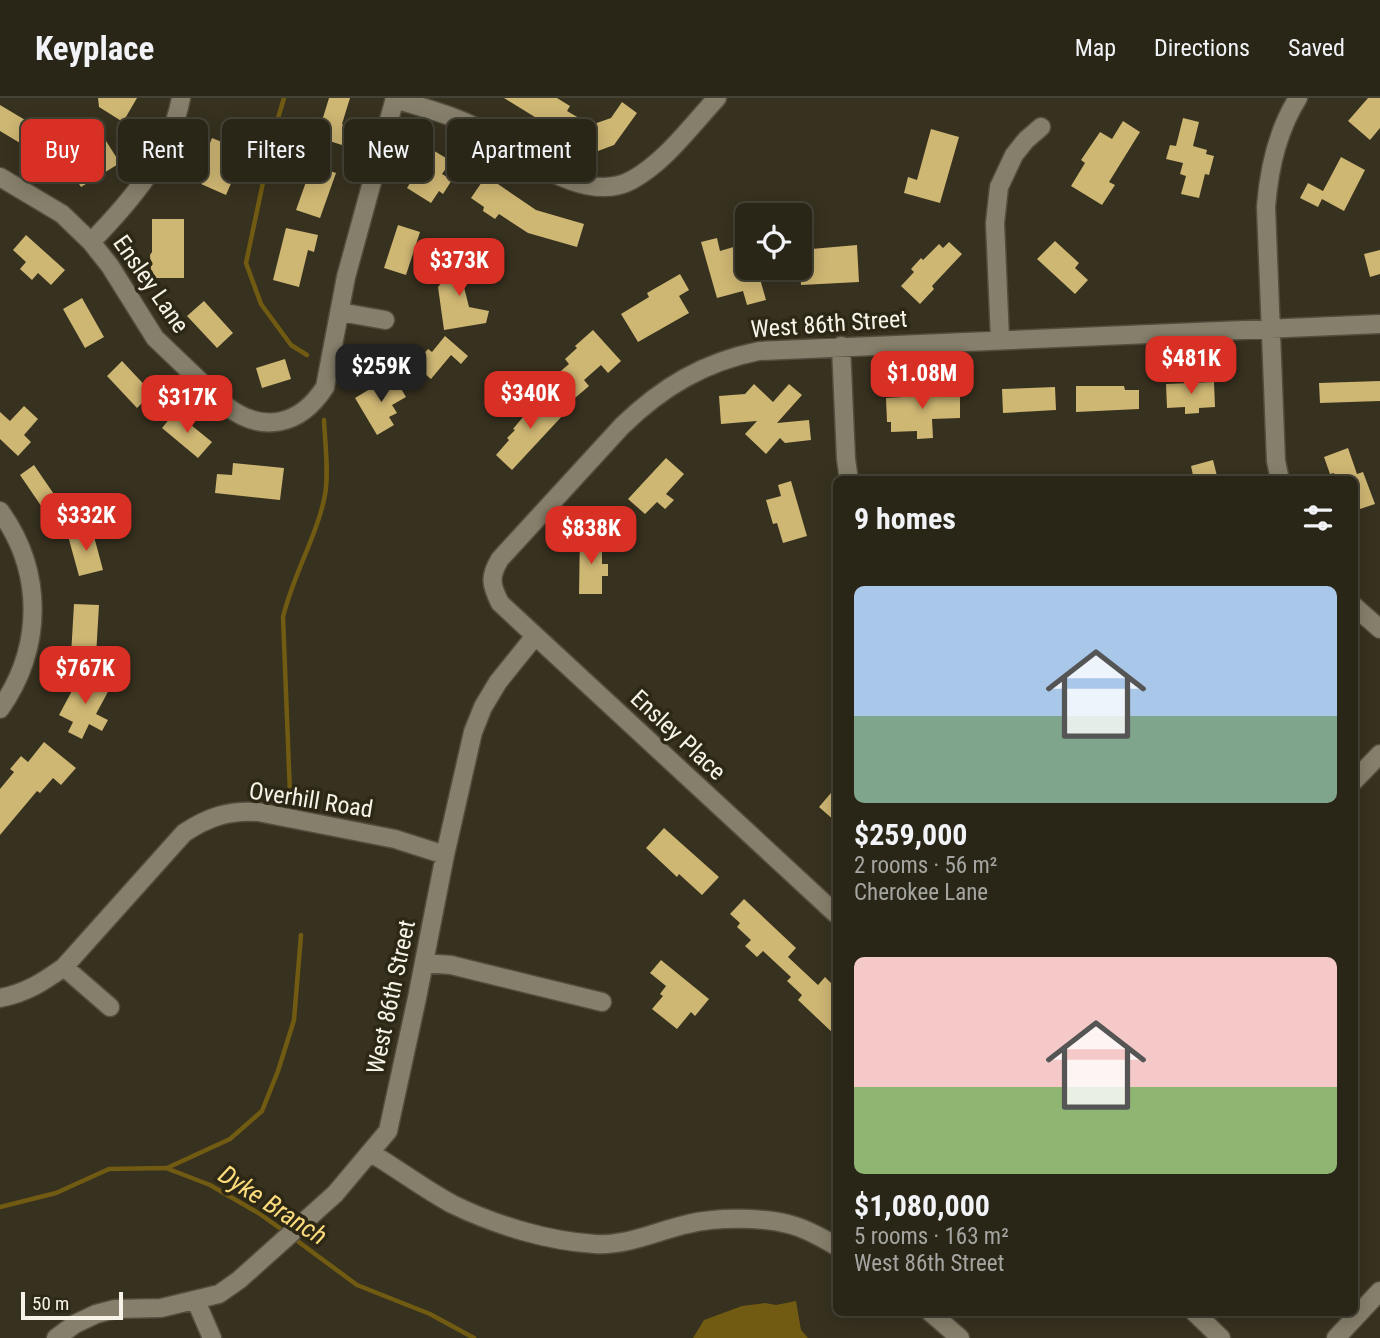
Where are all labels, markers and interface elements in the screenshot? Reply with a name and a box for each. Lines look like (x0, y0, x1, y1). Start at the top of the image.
text: Keyplace (35, 29, 154, 68)
text: Map (1075, 34, 1116, 62)
text: Directions (1154, 34, 1250, 62)
text: Saved (1288, 34, 1345, 62)
chip: Buy (21, 119, 104, 182)
chip: Rent (118, 119, 208, 182)
chip: Filters (222, 119, 330, 182)
chip: New (344, 119, 433, 182)
chip: Apartment (447, 119, 596, 182)
map controls (735, 203, 812, 280)
button: locate (735, 203, 812, 280)
street label: Ensley Lane (107, 230, 195, 338)
pin: $373K (410, 238, 508, 298)
text: $373K (429, 247, 489, 274)
street label: West 86th Street (750, 305, 908, 343)
pin: $481K (1142, 336, 1240, 396)
pin: $259K (332, 344, 430, 404)
text: $481K (1161, 345, 1221, 372)
pin: $1.08M (865, 352, 979, 411)
text: $259K (351, 353, 411, 380)
text: $1.08M (887, 360, 957, 387)
pin: $340K (481, 372, 579, 431)
pin: $317K (138, 376, 236, 435)
text: $340K (500, 380, 560, 407)
text: $317K (157, 384, 217, 411)
pin: $332K (37, 494, 135, 553)
icon: filters (1299, 499, 1337, 537)
text: 9 homes (854, 501, 956, 536)
text: $332K (56, 502, 116, 529)
pin: $838K (542, 506, 640, 566)
text: $838K (561, 515, 621, 542)
icon: home (1033, 631, 1159, 757)
pin: $767K (36, 646, 134, 706)
text: $767K (55, 655, 115, 682)
street label: Ensley Place (625, 684, 731, 786)
street label: Overhill Road (247, 776, 375, 824)
text: $259,000 (854, 817, 967, 852)
text: 2 rooms · 56 m² (854, 852, 997, 879)
text: Cherokee Lane (854, 879, 988, 906)
street label: West 86th Street (361, 917, 421, 1077)
icon: home (1033, 1002, 1159, 1128)
water label: Dyke Branch (213, 1159, 333, 1251)
text: $1,080,000 (854, 1188, 990, 1223)
text: 5 rooms · 163 m² (854, 1223, 1009, 1250)
text: West 86th Street (854, 1250, 1004, 1277)
scale bar (21, 1289, 122, 1321)
text: 50 m (32, 1292, 69, 1315)

